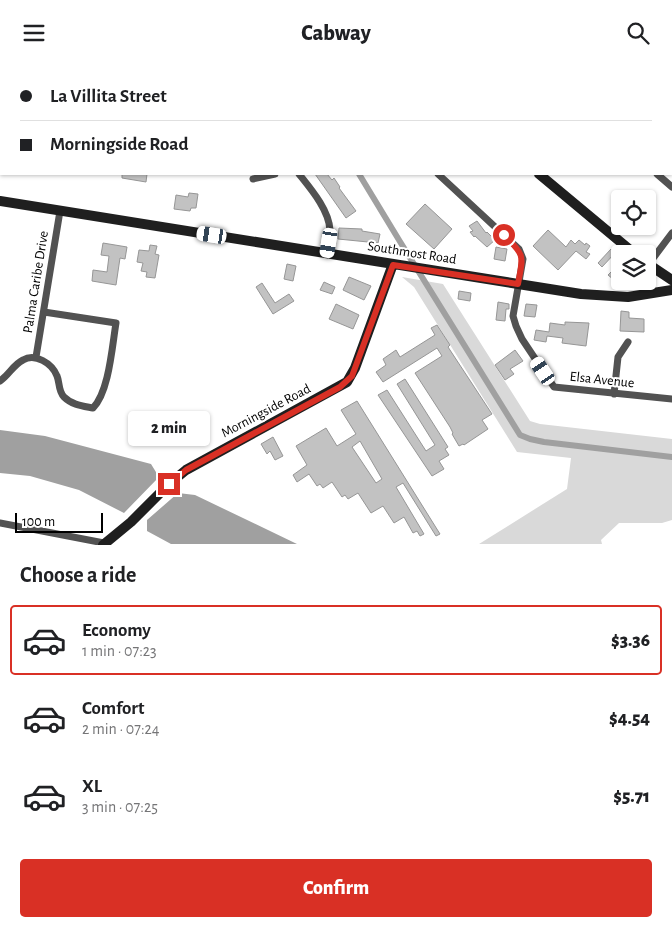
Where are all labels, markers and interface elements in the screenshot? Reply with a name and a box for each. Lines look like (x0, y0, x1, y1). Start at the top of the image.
icon: menu (20, 19, 48, 47)
icon: search (624, 19, 652, 47)
text: Cabway (301, 22, 371, 44)
text: La Villita Street (50, 87, 167, 106)
text: Morningside Road (50, 135, 188, 154)
map controls (611, 190, 656, 290)
button: locate (611, 190, 656, 235)
route start (493, 224, 515, 246)
car (196, 225, 227, 245)
car (319, 227, 338, 259)
street label: Palma Caribe Drive (21, 230, 51, 334)
street label: Southmost Road (367, 239, 457, 267)
button: layers (611, 245, 656, 290)
car (528, 354, 557, 388)
street label: Elsa Avenue (569, 370, 635, 390)
street label: Morningside Road (219, 382, 313, 440)
callout: 2 min (128, 411, 210, 447)
text: 2 min (151, 420, 187, 436)
route end (158, 473, 180, 495)
scale bar (15, 509, 102, 533)
text: 100 m (22, 515, 55, 529)
text: Choose a ride (20, 564, 136, 586)
icon: car (22, 618, 67, 663)
text: Economy (82, 621, 151, 640)
text: $3.36 (611, 631, 650, 650)
text: 1 min · 07:23 (82, 643, 157, 659)
icon: car (22, 696, 67, 741)
text: Comfort (82, 699, 144, 718)
text: $4.54 (609, 709, 650, 728)
text: 2 min · 07:24 (82, 721, 160, 737)
icon: car (22, 774, 67, 819)
text: XL (82, 777, 102, 796)
text: $5.71 (613, 787, 650, 806)
text: 3 min · 07:25 (82, 799, 158, 815)
button: Confirm (20, 859, 652, 917)

